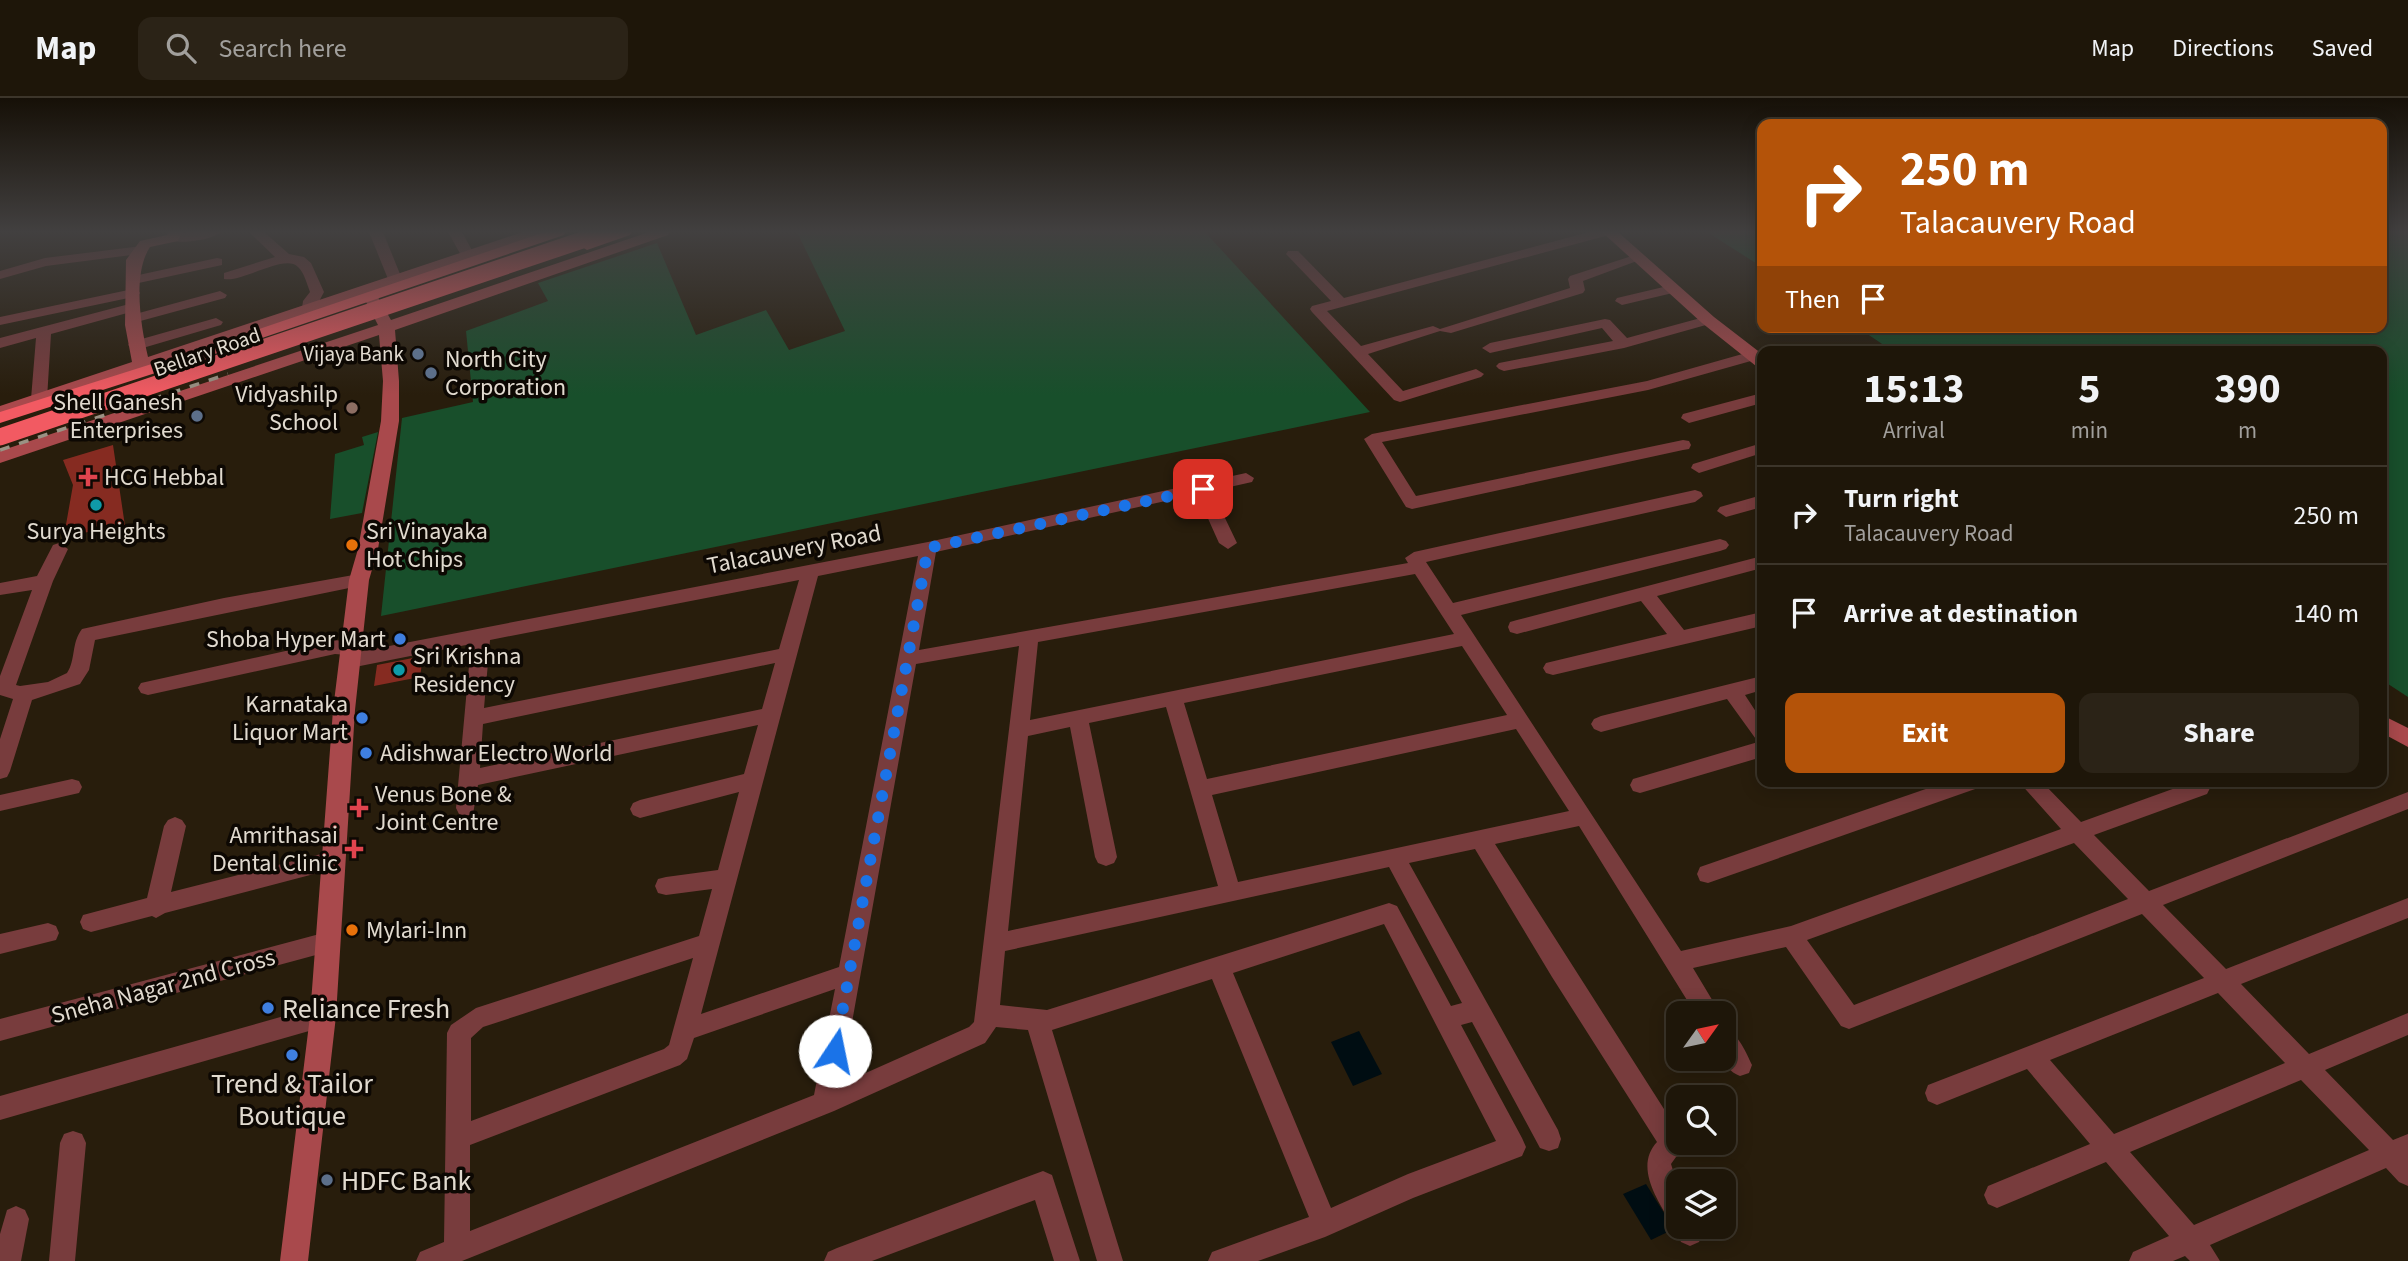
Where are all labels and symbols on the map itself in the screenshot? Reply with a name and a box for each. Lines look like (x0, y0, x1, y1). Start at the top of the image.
street label: Bellary Road (150, 320, 264, 384)
place label: Vijaya Bank (303, 339, 405, 369)
place label: North City Corporation (445, 342, 566, 405)
marker: Vijaya Bank (410, 346, 426, 362)
marker: North City Corporation (423, 365, 439, 381)
place label: Vidyashilp School (235, 377, 338, 440)
place label: Shell Ganesh Enterprises (53, 385, 183, 448)
marker: Vidyashilp School (344, 400, 360, 416)
marker: Shell Ganesh Enterprises (189, 408, 205, 424)
pin (1173, 459, 1233, 519)
place label: HCG Hebbal (104, 460, 224, 495)
marker: HCG Hebbal (78, 467, 98, 487)
marker: Surya Heights (88, 497, 104, 513)
place label: Surya Heights (27, 514, 165, 549)
place label: Sri Vinayaka Hot Chips (366, 514, 488, 577)
street label: Talacauvery Road (704, 515, 884, 584)
marker: Sri Vinayaka Hot Chips (344, 537, 360, 553)
place label: Shoba Hyper Mart (206, 622, 386, 657)
marker: Shoba Hyper Mart (392, 631, 408, 647)
place label: Sri Krishna Residency (413, 639, 521, 702)
marker: Sri Krishna Residency (391, 662, 407, 678)
place label: Karnataka Liquor Mart (232, 687, 348, 750)
marker: Karnataka Liquor Mart (354, 710, 370, 726)
place label: Adishwar Electro World (380, 736, 613, 771)
marker: Adishwar Electro World (358, 745, 374, 761)
place label: Venus Bone & Joint Centre (375, 777, 512, 840)
marker: Venus Bone & Joint Centre (349, 798, 369, 818)
place label: Amrithasai Dental Clinic (212, 818, 338, 881)
marker: Amrithasai Dental Clinic (344, 839, 364, 859)
place label: Mylari-Inn (366, 913, 467, 948)
marker: Mylari-Inn (344, 922, 360, 938)
street label: Sneha Nagar 2nd Cross (47, 940, 279, 1033)
place label: Reliance Fresh (282, 989, 450, 1029)
marker: Reliance Fresh (260, 1000, 276, 1016)
north arrow (1666, 1001, 1736, 1071)
position arrow (798, 1014, 872, 1088)
marker: Trend & Tailor Boutique (284, 1047, 300, 1063)
place label: Trend & Tailor Boutique (211, 1064, 373, 1136)
place label: HDFC Bank (341, 1161, 472, 1201)
marker: HDFC Bank (319, 1172, 335, 1188)

